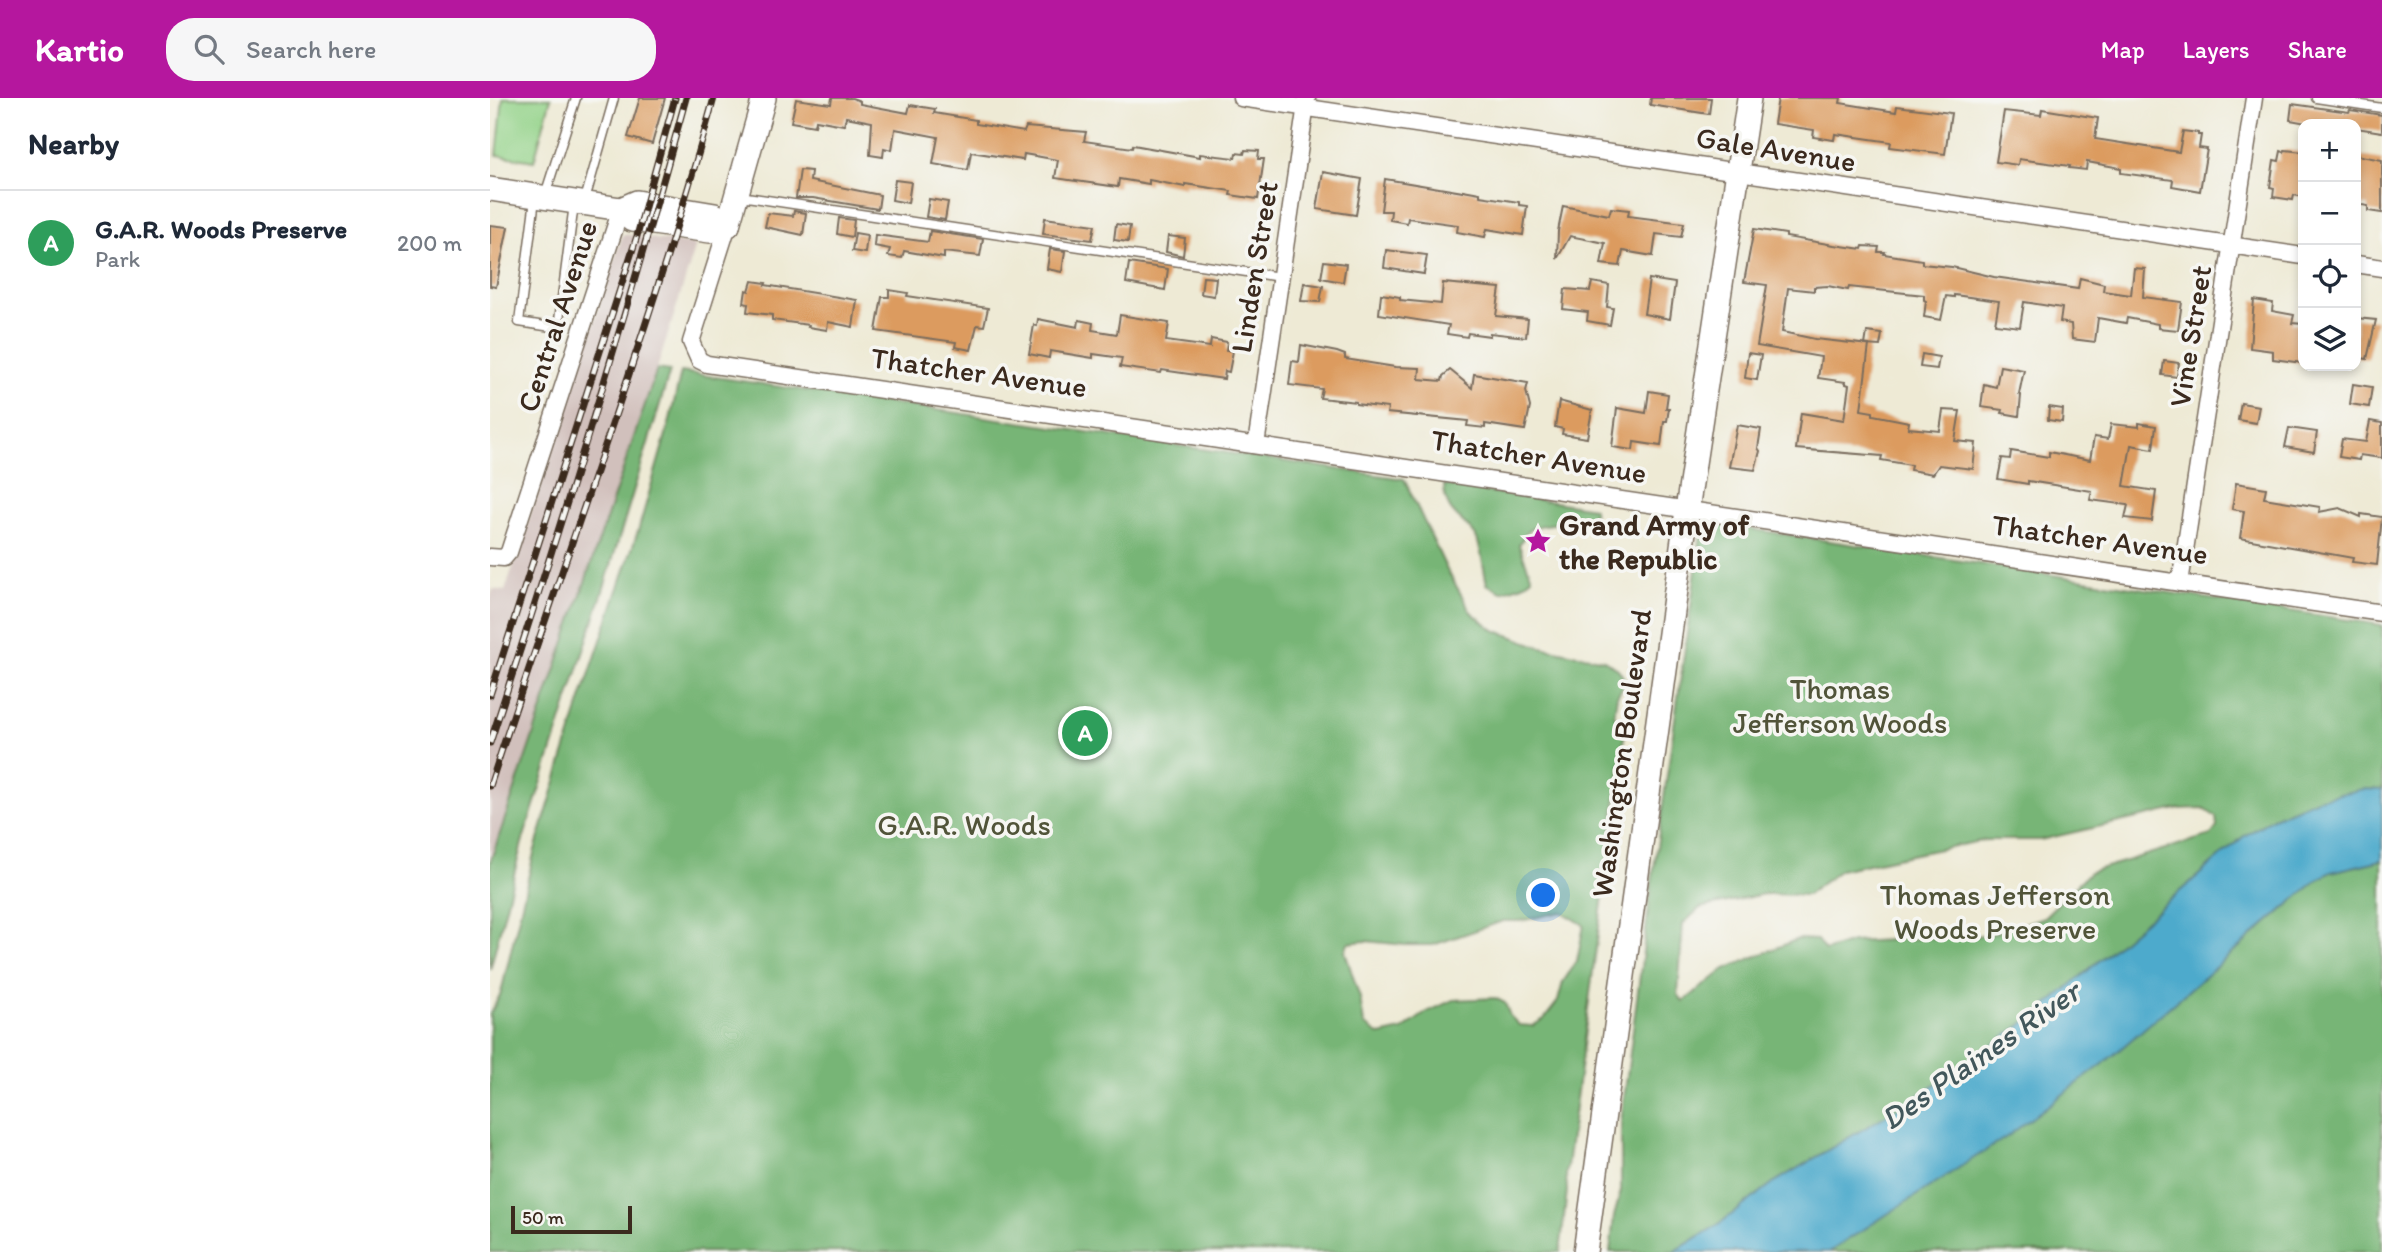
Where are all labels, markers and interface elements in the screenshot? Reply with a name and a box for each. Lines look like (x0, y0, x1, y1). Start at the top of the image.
search box (166, 18, 656, 81)
text: Kartio (35, 30, 124, 69)
icon: search (190, 30, 228, 68)
text: Search here (246, 33, 376, 65)
text: Map (2101, 35, 2145, 64)
text: Layers (2183, 35, 2250, 64)
text: Share (2288, 35, 2347, 64)
street label: Gale Avenue (1693, 118, 1859, 180)
map controls (2298, 119, 2361, 371)
button: + (2298, 119, 2361, 182)
text: Nearby (28, 125, 119, 162)
street label: Linden Street (1222, 179, 1286, 355)
button: − (2298, 182, 2361, 245)
text: G.A.R. Woods Preserve (95, 213, 347, 245)
street label: Central Avenue (509, 216, 605, 416)
text: A (44, 229, 58, 257)
text: 200 m (397, 229, 462, 257)
text: Park (95, 245, 140, 273)
button: locate (2298, 245, 2361, 308)
street label: Vine Street (2161, 262, 2219, 410)
button: layers (2298, 308, 2361, 371)
street label: Thatcher Avenue (869, 339, 1089, 405)
street label: Thatcher Avenue (1429, 421, 1649, 491)
place label: Grand Army of the Republic (1559, 506, 1750, 577)
street label: Thatcher Avenue (1990, 506, 2210, 572)
place icon: Grand Army of the Republic (1523, 526, 1553, 556)
street label: Washington Boulevard (1582, 606, 1660, 900)
park label: Thomas Jefferson Woods (1733, 670, 1947, 741)
pin: A (1062, 707, 1108, 759)
park label: G.A.R. Woods (877, 806, 1051, 843)
park label: Thomas Jefferson Woods Preserve (1880, 876, 2110, 947)
your location (1526, 878, 1560, 912)
water label: Des Plaines River (1873, 970, 2090, 1138)
scale bar (511, 1203, 632, 1235)
text: 50 m (522, 1206, 564, 1229)

